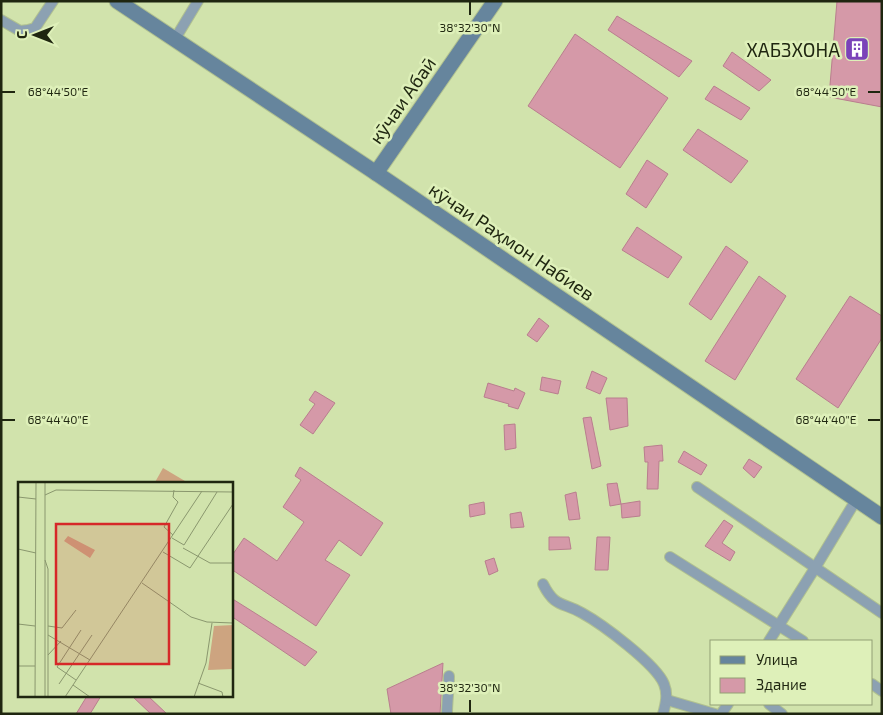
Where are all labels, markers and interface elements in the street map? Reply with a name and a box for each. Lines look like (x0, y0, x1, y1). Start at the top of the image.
north arrow (10, 10, 60, 60)
text: 38°32'30"N (440, 20, 500, 34)
text: С (13, 31, 30, 39)
building icon: ХАБЗХОНА (844, 36, 870, 62)
place label: ХАБЗХОНА (746, 38, 840, 61)
street label: кӯчаи Абаӣ (364, 52, 441, 148)
text: 68°44'50"E (28, 84, 88, 98)
text: 68°44'50"E (796, 84, 856, 98)
street label: кӯчаи Раҳмон Набиев (424, 177, 599, 306)
text: 68°44'40"E (27, 412, 89, 426)
text: 68°44'40"E (795, 412, 857, 426)
inset map (18, 482, 232, 698)
legend (710, 640, 873, 705)
text: Улица (756, 650, 798, 668)
text: Здание (756, 675, 807, 693)
text: 38°32'30"N (440, 680, 500, 694)

